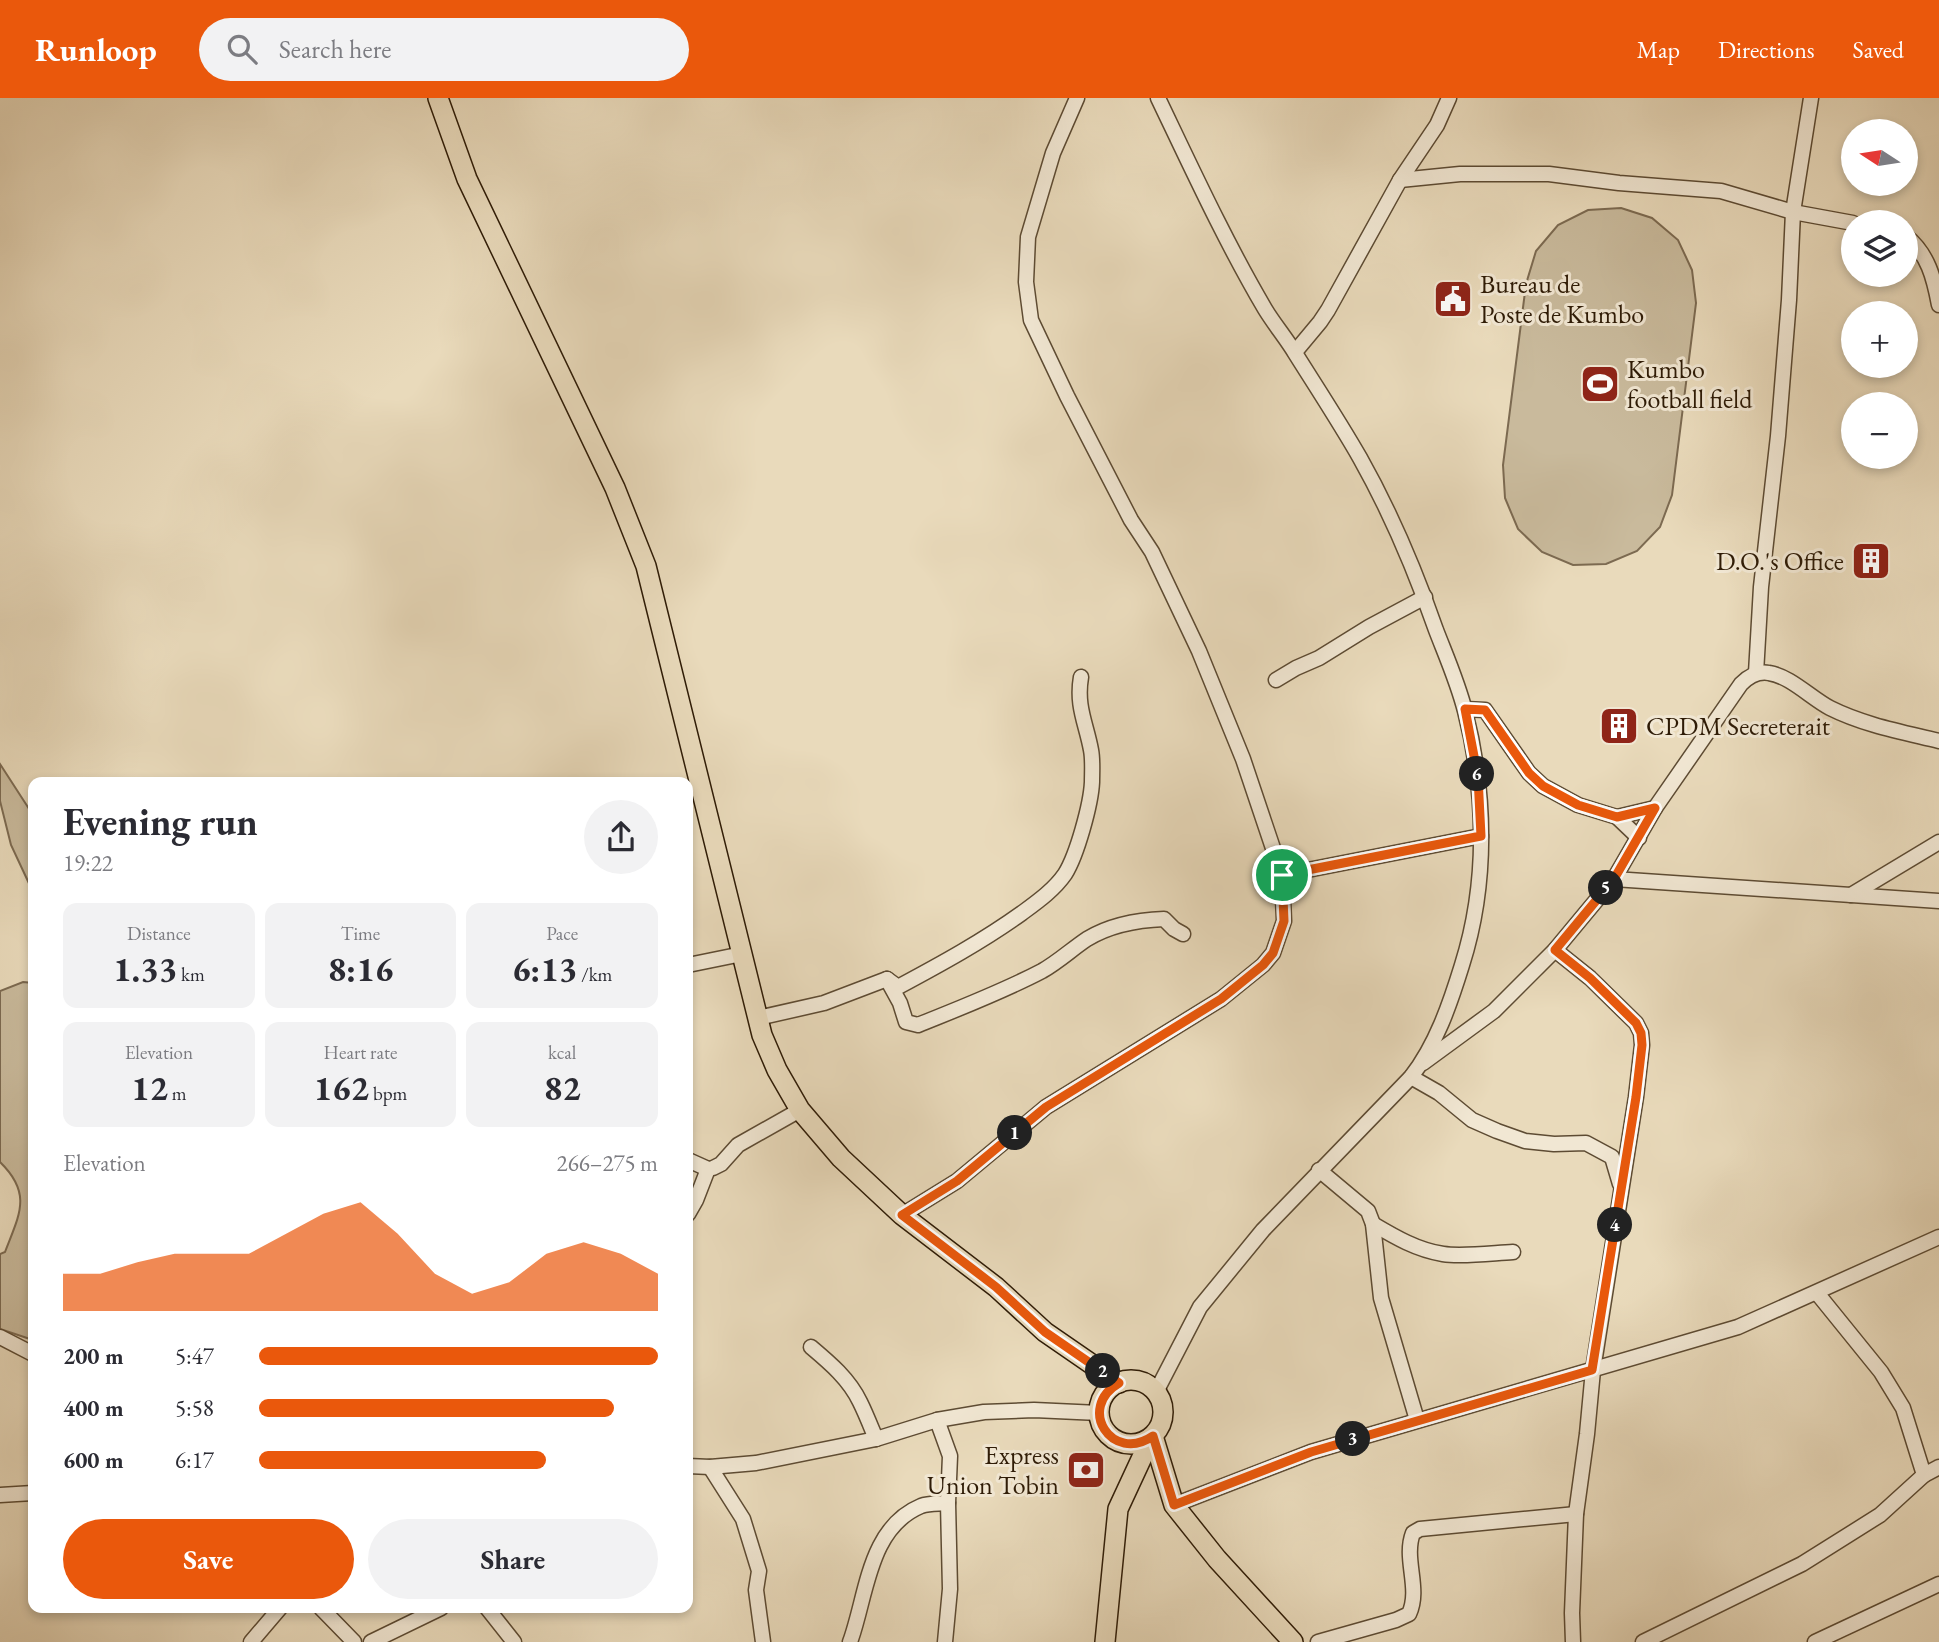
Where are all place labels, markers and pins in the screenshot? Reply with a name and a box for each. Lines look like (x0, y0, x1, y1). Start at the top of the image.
place label: Bureau de Poste de Kumbo (1480, 267, 1644, 331)
public building icon: Bureau de Poste de Kumbo (1432, 278, 1474, 320)
place label: Kumbo football field (1627, 352, 1753, 416)
sports icon: Kumbo football field (1579, 363, 1621, 405)
building icon: D.O.'s Office (1850, 540, 1892, 582)
place label: D.O.'s Office (1716, 544, 1844, 578)
building icon: CPDM Secreterait (1598, 705, 1640, 747)
place label: CPDM Secreterait (1646, 709, 1830, 743)
pin: 6 (1460, 756, 1494, 792)
pin (1252, 845, 1312, 905)
pin: 5 (1588, 870, 1624, 906)
pin: 1 (998, 1116, 1032, 1150)
pin: 4 (1598, 1208, 1632, 1242)
pin: 2 (1086, 1354, 1120, 1388)
pin: 3 (1336, 1422, 1370, 1456)
place label: Express Union Tobin (927, 1438, 1059, 1502)
bank icon: Express Union Tobin (1065, 1449, 1107, 1491)

